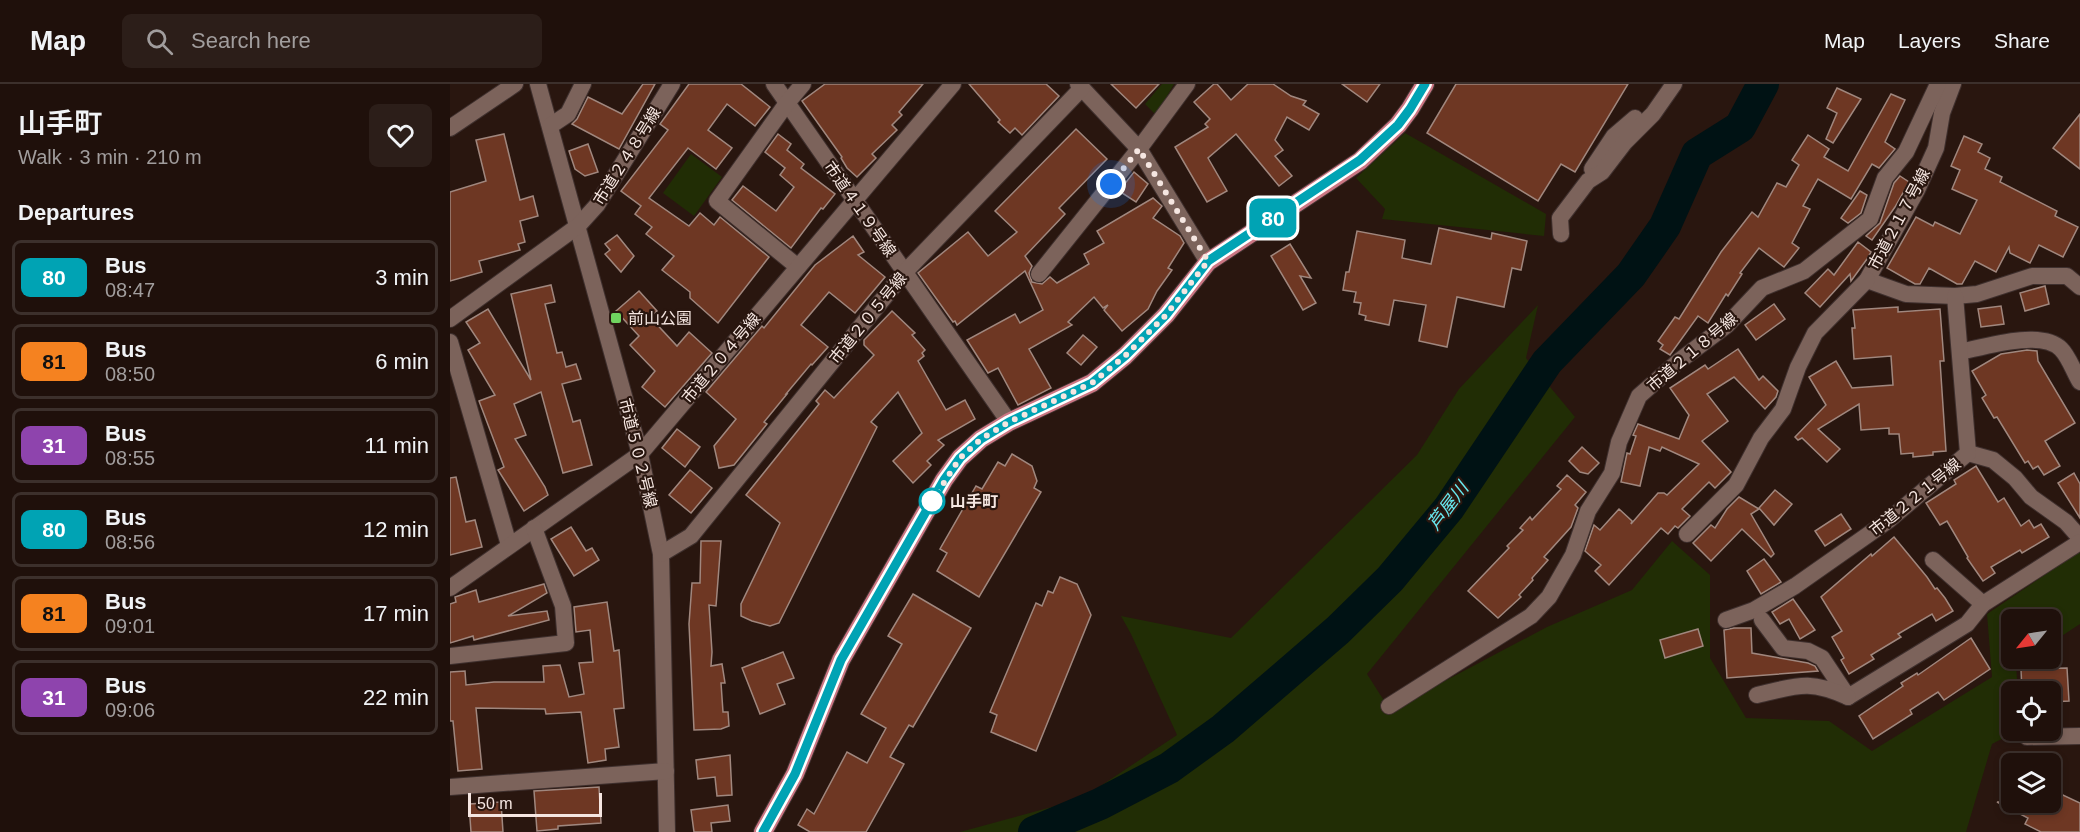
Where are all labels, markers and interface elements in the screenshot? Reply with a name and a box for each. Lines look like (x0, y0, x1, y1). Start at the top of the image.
search box (122, 14, 542, 68)
text: Map (30, 25, 86, 56)
icon: search (143, 25, 176, 58)
text: Search here (191, 28, 311, 53)
text: Map (1824, 29, 1865, 52)
text: Layers (1898, 29, 1961, 52)
text: Share (1994, 29, 2050, 52)
button: heart (369, 104, 432, 167)
street label: 市道２４８号線 (590, 104, 664, 208)
text: 山手町 (18, 108, 102, 139)
text: Walk · 3 min · 210 m (18, 146, 202, 168)
street label: 市道４１９号線 (821, 158, 899, 260)
street label: 市道２１７号線 (1865, 166, 1933, 272)
your location (1096, 169, 1126, 199)
line badge: 80 (1246, 198, 1300, 238)
text: Departures (18, 200, 134, 225)
text: 80 (1261, 207, 1285, 230)
text: Bus (105, 253, 147, 278)
text: 3 min (375, 265, 429, 290)
text: 80 (42, 266, 66, 289)
street label: 市道２０５号線 (826, 269, 910, 367)
text: 08:47 (105, 279, 155, 301)
street label: 市道２１８号線 (1644, 309, 1740, 395)
place label: 前山公園 (628, 310, 692, 327)
street label: 市道２０４号線 (678, 310, 764, 406)
marker: 前山公園 (609, 311, 623, 325)
text: Bus (105, 337, 147, 362)
text: 6 min (375, 349, 429, 374)
text: 81 (42, 350, 66, 373)
text: 08:50 (105, 363, 155, 385)
street label: 市道５０２号線 (616, 397, 660, 509)
text: Bus (105, 421, 147, 446)
text: 11 min (365, 433, 429, 458)
text: 31 (42, 434, 66, 457)
text: 08:55 (105, 447, 155, 469)
street label: 市道２２１号線 (1866, 455, 1964, 539)
water label: 芦屋川 (1424, 477, 1473, 534)
marker: 山手町 (919, 488, 945, 514)
place label: 山手町 (950, 493, 998, 510)
text: Bus (105, 505, 147, 530)
text: 12 min (363, 517, 429, 542)
text: 80 (42, 518, 66, 541)
text: 08:56 (105, 531, 155, 553)
text: Bus (105, 589, 147, 614)
text: 17 min (363, 601, 429, 626)
text: 81 (42, 602, 66, 625)
north arrow (2001, 609, 2061, 669)
map controls (2001, 609, 2061, 813)
text: 09:01 (105, 615, 155, 637)
text: Bus (105, 673, 147, 698)
button: locate (2001, 681, 2061, 741)
text: 22 min (363, 685, 429, 710)
text: 31 (42, 686, 66, 709)
text: 09:06 (105, 699, 155, 721)
button: layers (2001, 753, 2061, 813)
scale bar (468, 790, 602, 818)
text: 50 m (477, 795, 513, 812)

